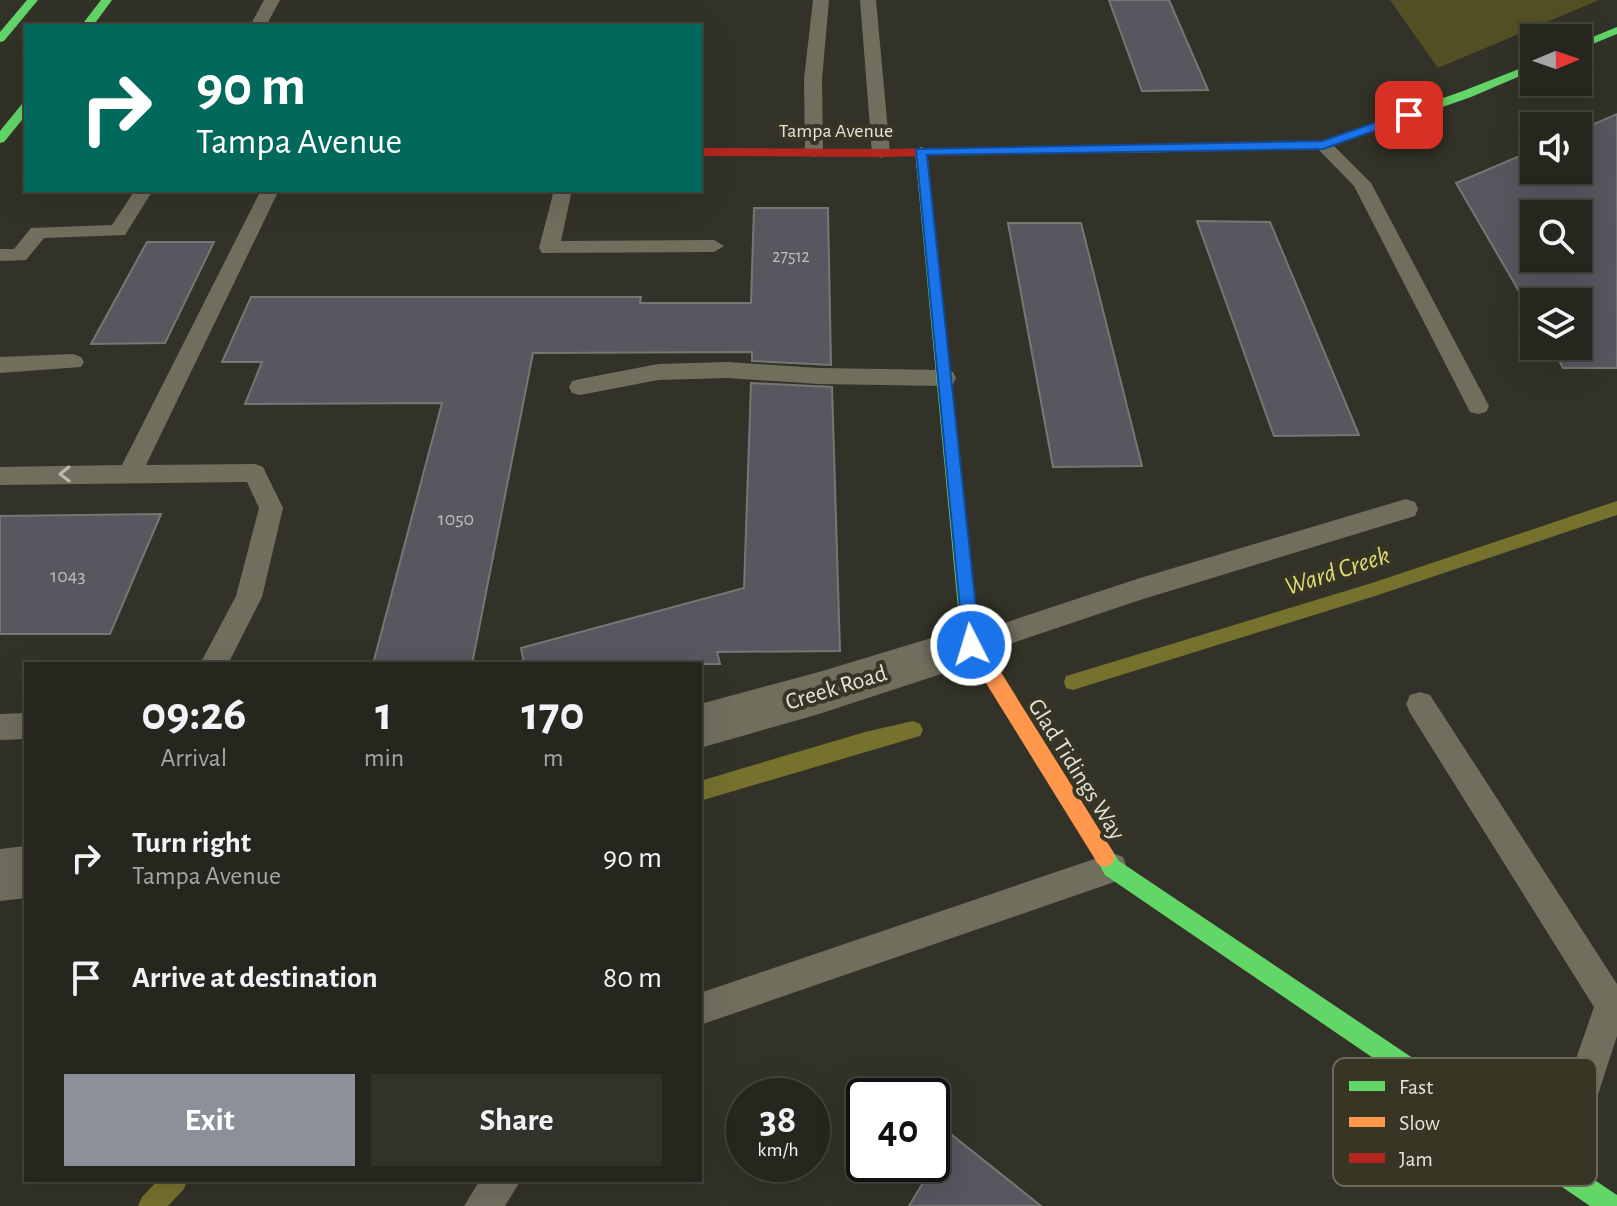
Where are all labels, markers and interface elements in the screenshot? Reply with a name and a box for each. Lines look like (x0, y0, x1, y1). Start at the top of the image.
north arrow (1520, 24, 1592, 96)
map controls (1520, 24, 1592, 360)
icon: right (64, 56, 168, 160)
text: 90 m (196, 59, 306, 115)
pin (1375, 81, 1443, 149)
icon: arrive (1387, 93, 1431, 137)
button: sound (1520, 112, 1592, 184)
street label: Tampa Avenue (779, 121, 893, 141)
text: Tampa Avenue (196, 124, 402, 160)
button: search (1520, 200, 1592, 272)
house number: 27512 (772, 248, 810, 266)
button: layers (1520, 288, 1592, 360)
one-way arrow (58, 466, 71, 483)
house number: 1050 (438, 509, 474, 529)
water label: Ward Creek (1282, 542, 1393, 600)
house number: 1043 (50, 566, 86, 586)
position arrow (929, 603, 1013, 687)
street label: Creek Road (783, 661, 890, 715)
text: 09:26 (141, 691, 246, 739)
text: 1 (375, 691, 393, 739)
text: 170 (522, 691, 585, 739)
street label: Glad Tidings Way (1023, 695, 1129, 844)
text: Arrival (160, 745, 227, 771)
text: min (364, 745, 404, 771)
text: m (543, 745, 564, 771)
text: Turn right (132, 828, 251, 858)
icon: right (64, 836, 108, 880)
text: 90 m (603, 843, 662, 873)
text: Tampa Avenue (132, 863, 281, 889)
icon: arrive (64, 956, 108, 1000)
text: Arrive at destination (132, 963, 378, 993)
text: 80 m (603, 963, 662, 993)
legend (1333, 1058, 1597, 1186)
button: Exit (64, 1074, 355, 1166)
button: Share (371, 1074, 662, 1166)
text: Fast (1399, 1076, 1433, 1098)
speed limit sign: 40 (846, 1078, 950, 1182)
text: 38 (760, 1100, 796, 1140)
text: Slow (1399, 1112, 1440, 1134)
text: km/h (757, 1140, 799, 1160)
text: Jam (1399, 1148, 1433, 1170)

